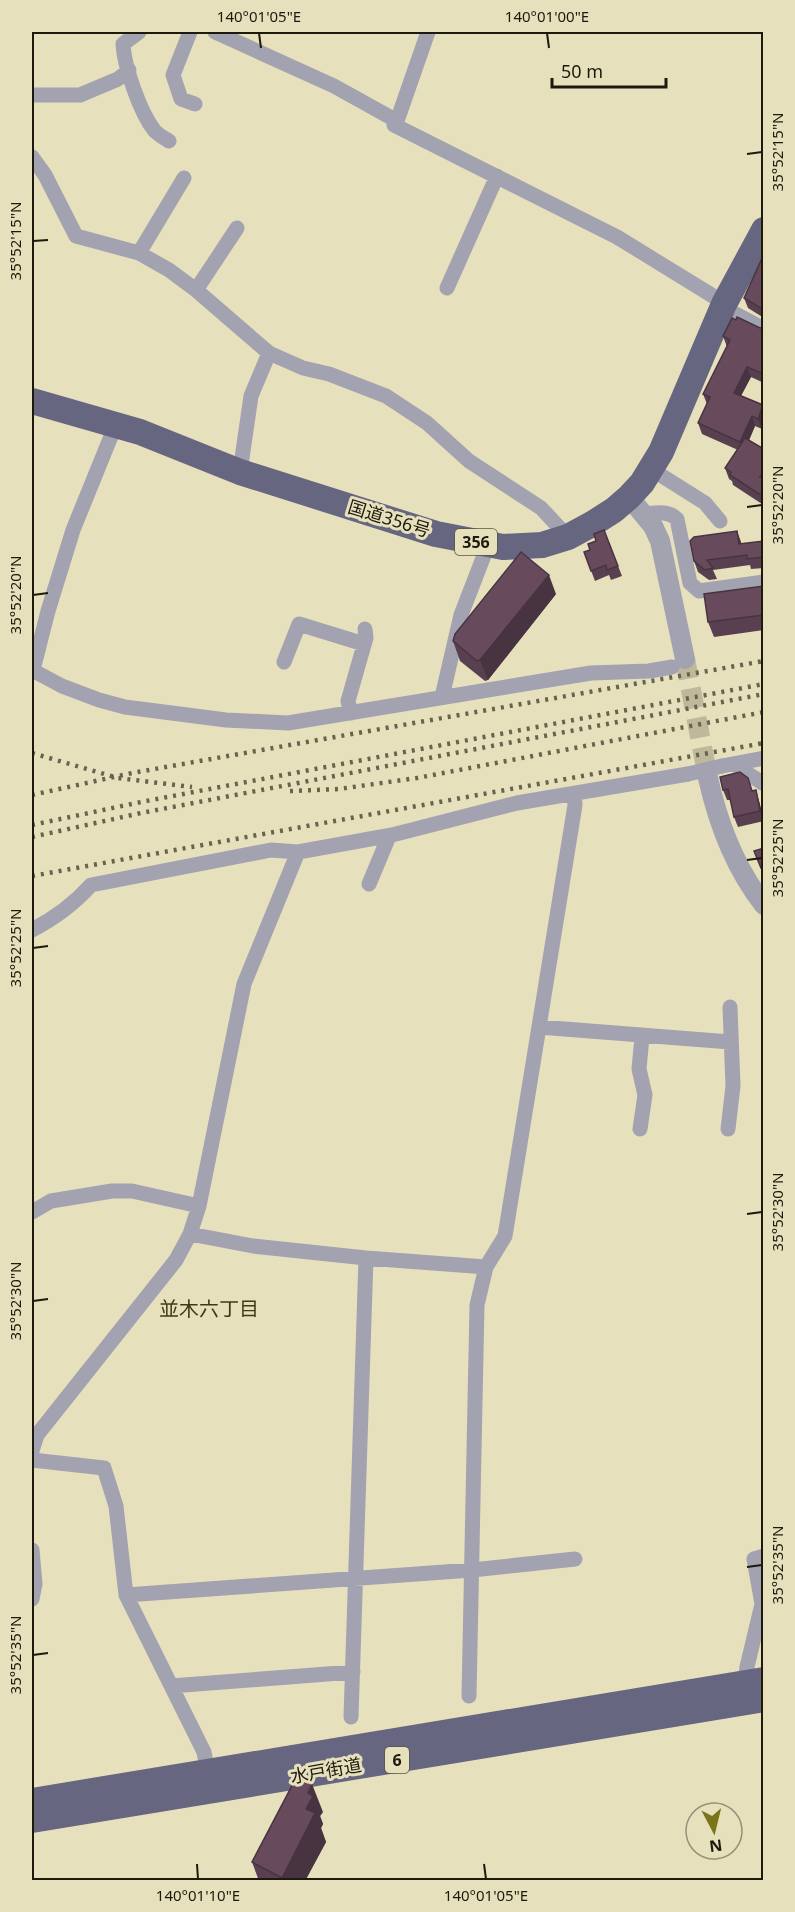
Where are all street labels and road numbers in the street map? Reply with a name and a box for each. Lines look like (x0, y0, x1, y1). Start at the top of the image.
street label: 国道356号 (345, 494, 433, 542)
road number: 356 (455, 529, 497, 555)
road number: 6 (385, 1747, 409, 1773)
street label: 水戸街道 (288, 1752, 363, 1788)

